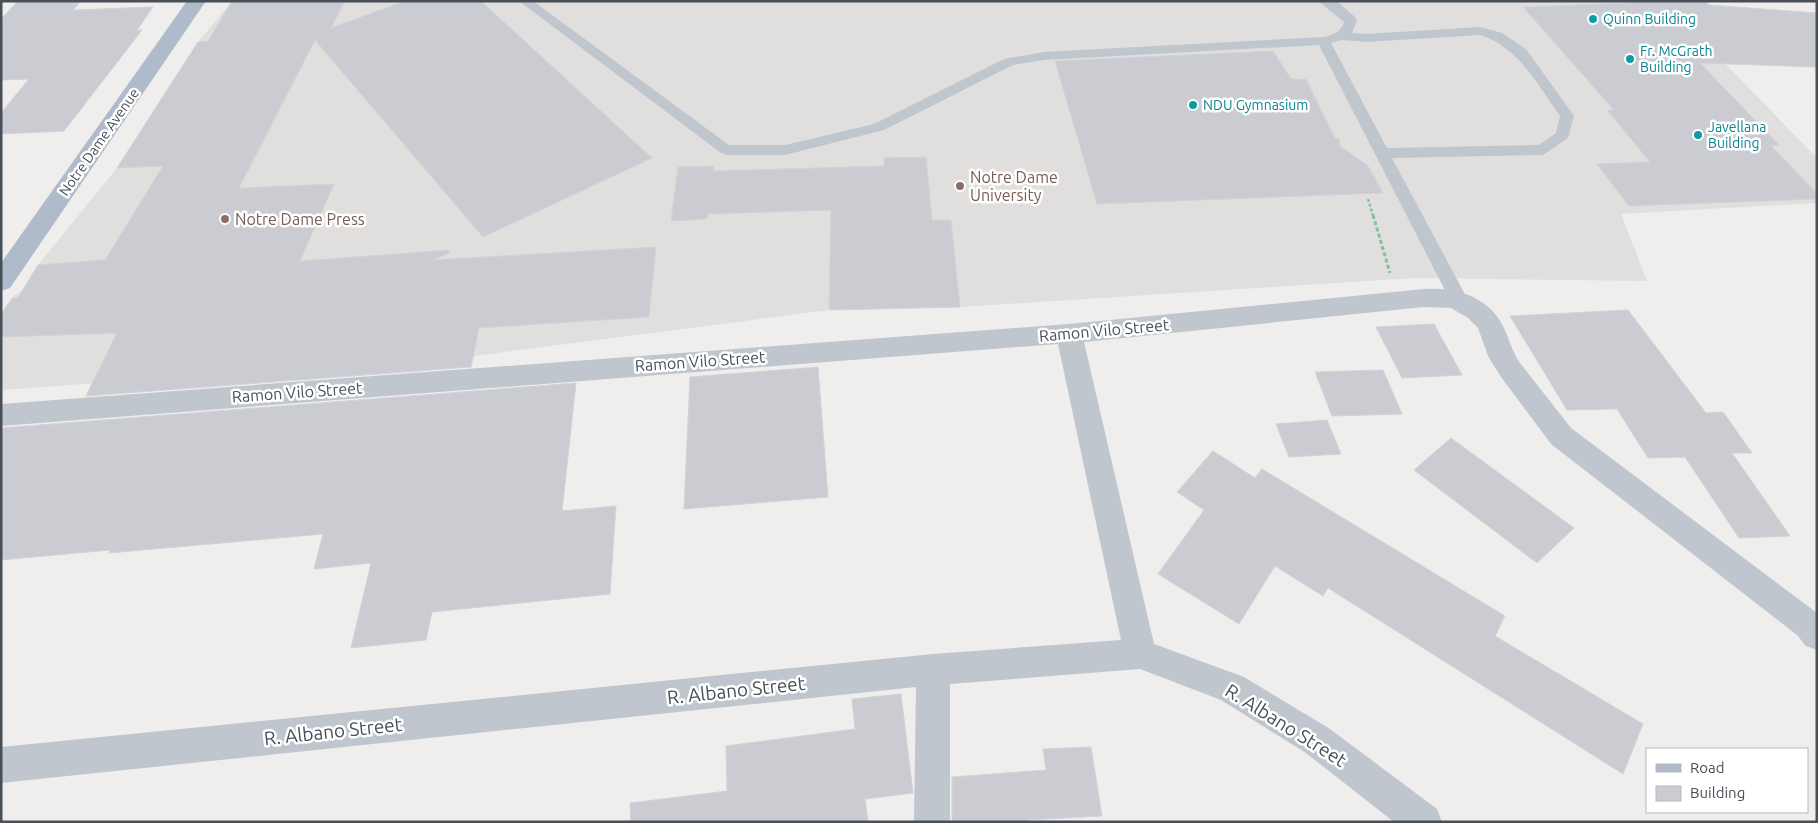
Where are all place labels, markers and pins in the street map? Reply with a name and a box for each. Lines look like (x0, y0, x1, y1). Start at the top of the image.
place label: Quinn Building (1603, 11, 1696, 27)
marker: Quinn Building (1587, 13, 1599, 25)
place label: Fr. McGrath Building (1640, 43, 1712, 75)
marker: Fr. McGrath Building (1624, 53, 1636, 65)
place label: NDU Gymnasium (1203, 97, 1308, 113)
marker: NDU Gymnasium (1187, 99, 1199, 111)
place label: Javellana Building (1708, 119, 1766, 151)
marker: Javellana Building (1692, 129, 1704, 141)
place label: Notre Dame University (970, 168, 1058, 204)
marker: Notre Dame University (954, 180, 966, 192)
place label: Notre Dame Press (235, 210, 365, 228)
marker: Notre Dame Press (219, 213, 231, 225)

